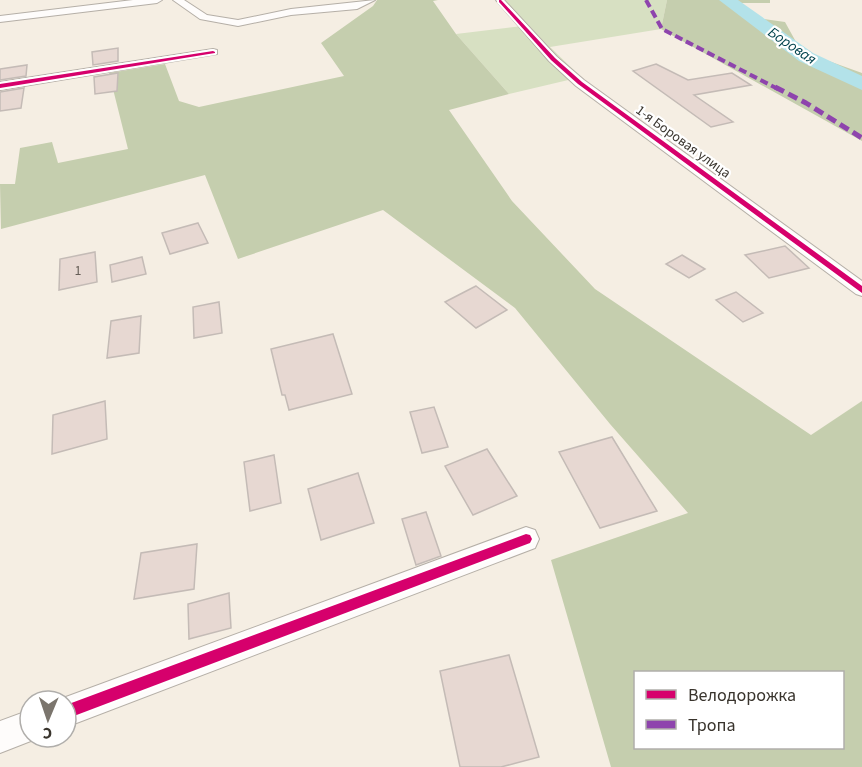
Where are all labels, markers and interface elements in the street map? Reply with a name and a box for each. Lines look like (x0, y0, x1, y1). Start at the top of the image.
water label: Боровая (764, 22, 820, 70)
street label: 1-я Боровая улица (631, 101, 735, 183)
house number: 1 (75, 261, 82, 281)
legend (634, 671, 844, 749)
text: Велодорожка (688, 683, 796, 708)
north arrow (18, 689, 78, 749)
text: Тропа (688, 713, 736, 738)
text: С (42, 722, 53, 744)

